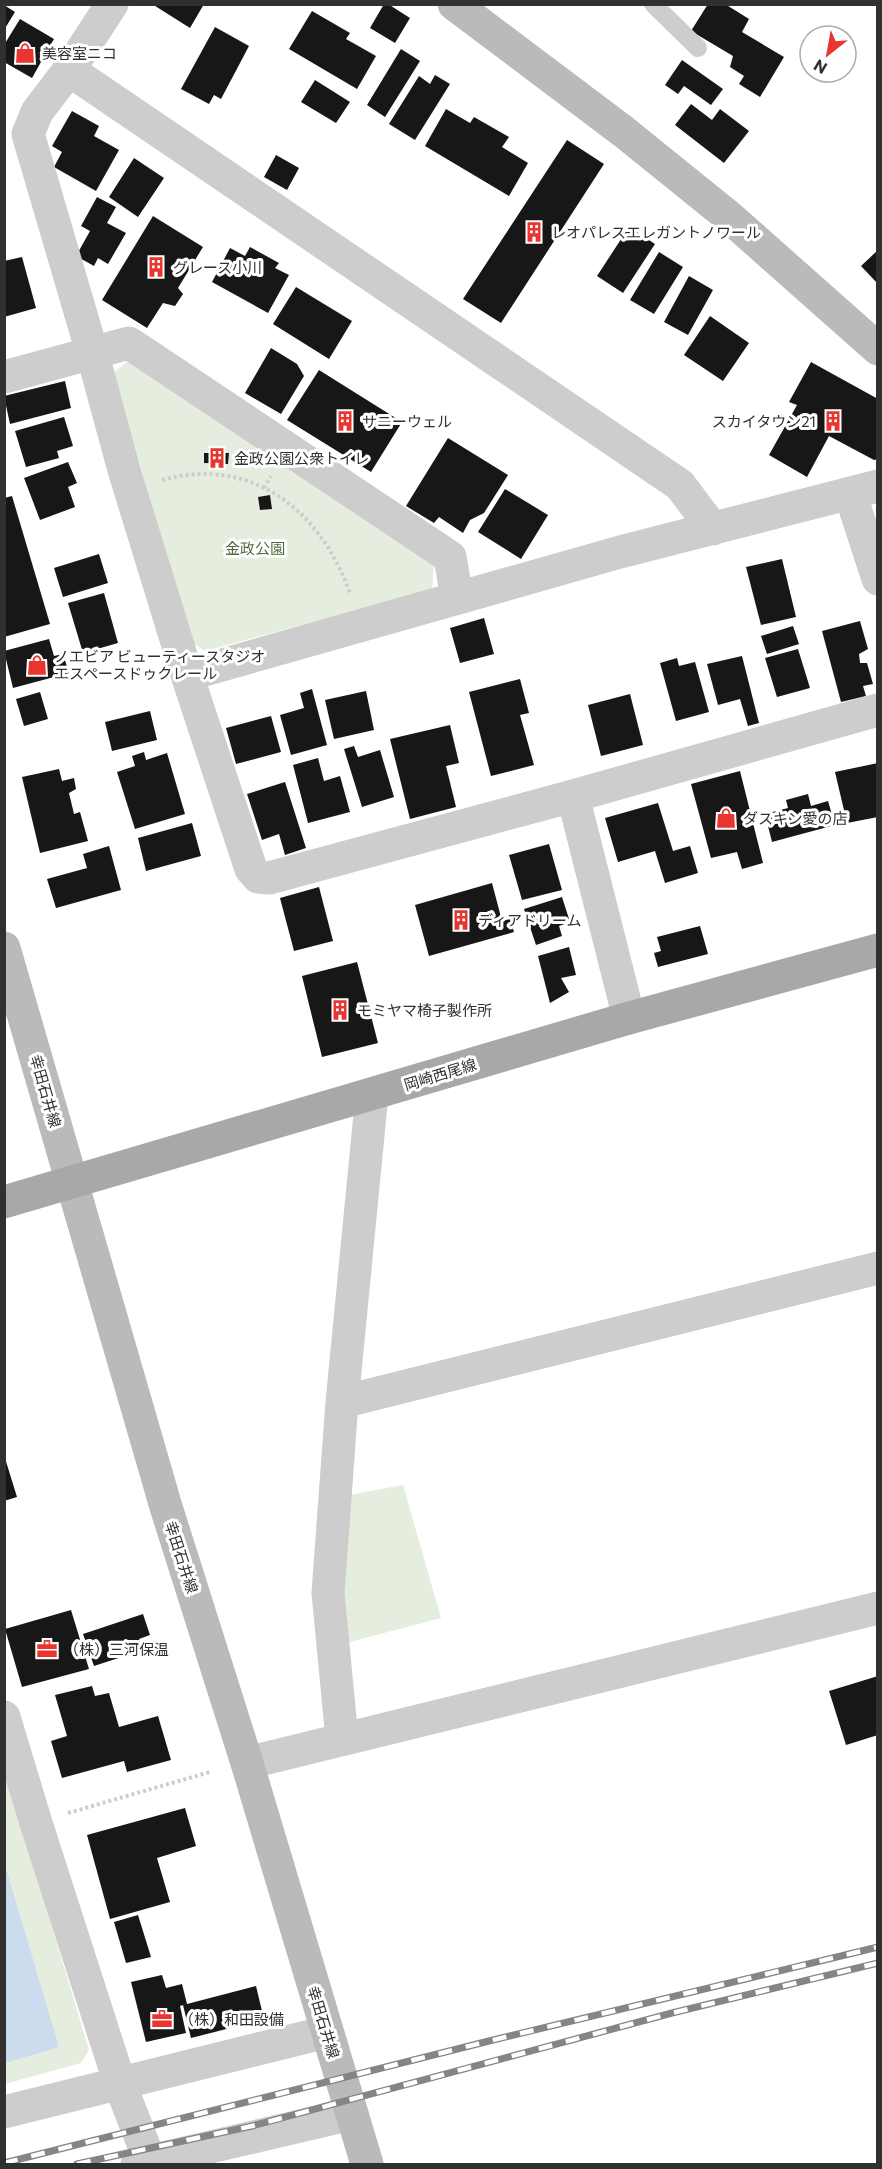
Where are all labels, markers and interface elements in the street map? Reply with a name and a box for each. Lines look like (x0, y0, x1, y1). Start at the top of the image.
north arrow (798, 24, 858, 84)
shop icon: 美容室ニコ (13, 41, 37, 65)
place label: 美容室ニコ (42, 44, 117, 62)
text: N (810, 56, 830, 79)
building icon: レオパレスエレガントノワール (522, 220, 546, 244)
place label: レオパレスエレガントノワール (551, 223, 761, 241)
building icon: グレース小川 (144, 255, 168, 279)
place label: グレース小川 (173, 258, 262, 276)
building icon: サニーウェル (333, 409, 357, 433)
building icon: スカイタウン21 (821, 409, 845, 433)
place label: サニーウェル (362, 412, 452, 430)
place label: スカイタウン21 (712, 412, 816, 430)
building icon: 金政公園公衆トイレ (205, 446, 229, 470)
place label: 金政公園公衆トイレ (234, 449, 369, 467)
park label: 金政公園 (225, 539, 285, 557)
place label: ノエビア ビューティースタジオ エスペースドゥクレール (54, 647, 265, 682)
shop icon: ノエビア ビューティースタジオ エスペースドゥクレール (25, 653, 49, 677)
shop icon: ダスキン愛の店 (714, 806, 738, 830)
place label: ダスキン愛の店 (743, 809, 848, 827)
building icon: ディアドリーム (449, 908, 473, 932)
place label: ディアドリーム (478, 911, 582, 929)
building icon: モミヤマ椅子製作所 (328, 998, 352, 1022)
place label: モミヤマ椅子製作所 (357, 1001, 492, 1019)
street label: 幸田石井線 (27, 1052, 65, 1130)
street label: 岡崎西尾線 (401, 1054, 479, 1094)
street label: 幸田石井線 (162, 1519, 202, 1595)
office icon: （株）三河保温 (35, 1637, 59, 1661)
place label: （株）三河保温 (64, 1640, 169, 1658)
street label: 幸田石井線 (304, 1983, 344, 2061)
office icon: （株）和田設備 (150, 2007, 174, 2031)
place label: （株）和田設備 (179, 2010, 284, 2028)

